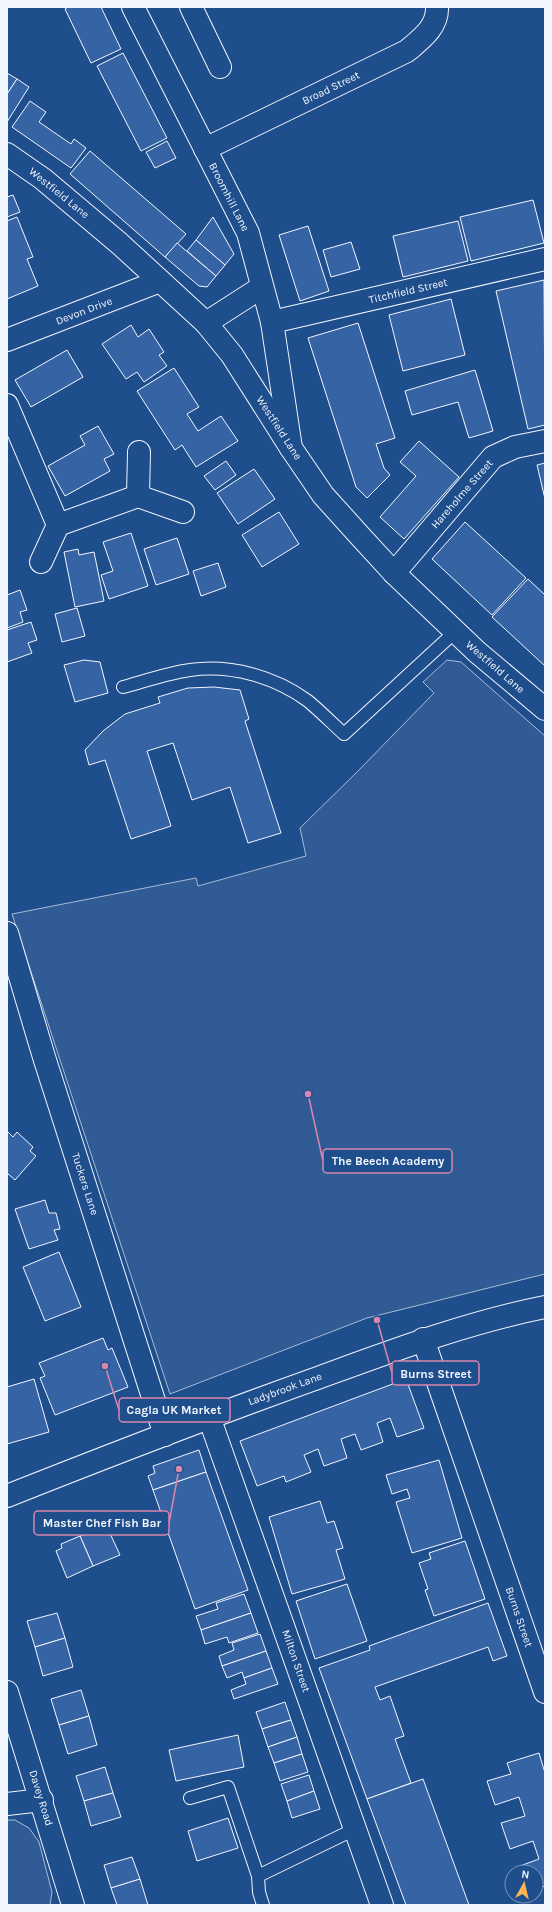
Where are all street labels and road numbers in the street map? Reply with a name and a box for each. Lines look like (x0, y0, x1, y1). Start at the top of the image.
street label: Broad Street (300, 69, 362, 107)
street label: Broomhill Lane (206, 160, 252, 234)
street label: Westfield Lane (26, 165, 92, 221)
street label: Titchfield Street (367, 276, 449, 306)
street label: Devon Drive (54, 294, 114, 328)
street label: Westfield Lane (254, 394, 305, 463)
street label: Hareholme Street (428, 457, 496, 531)
street label: Westfield Lane (463, 638, 527, 696)
street label: Tuckers Lane (69, 1151, 101, 1217)
street label: Ladybrook Lane (246, 1369, 324, 1408)
street label: Burns Street (503, 1585, 535, 1649)
street label: Milton Street (279, 1628, 313, 1694)
street label: Davey Road (26, 1769, 56, 1827)

